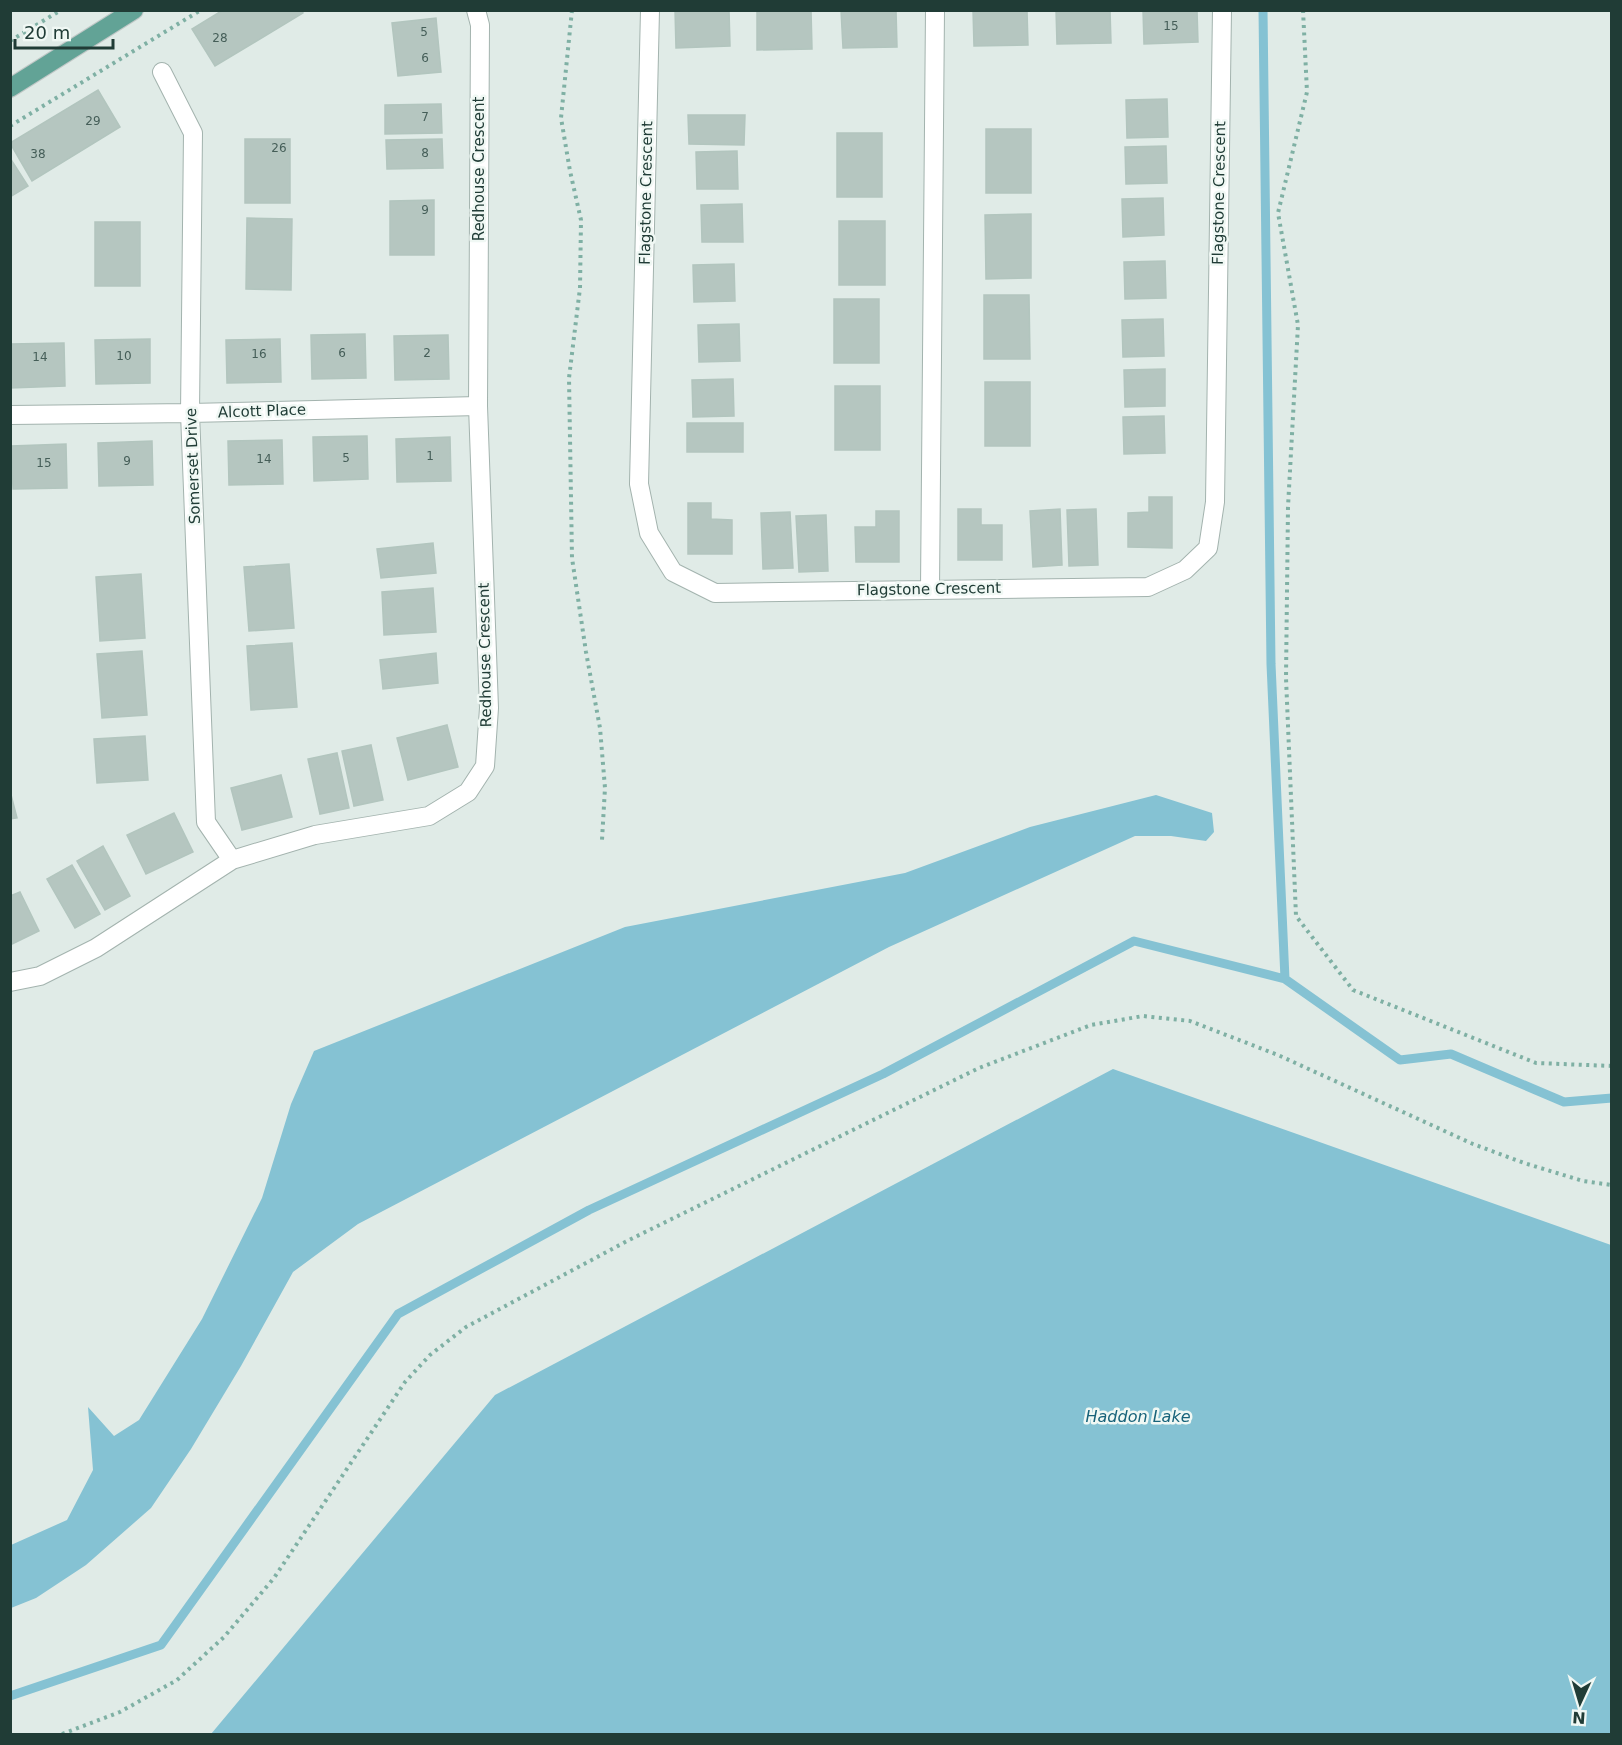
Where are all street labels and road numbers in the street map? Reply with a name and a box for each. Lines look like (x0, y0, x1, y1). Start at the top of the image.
street label: Redhouse Crescent (470, 97, 488, 241)
street label: Flagstone Crescent (636, 121, 656, 265)
street label: Flagstone Crescent (1209, 121, 1229, 265)
street label: Alcott Place (218, 400, 306, 422)
street label: Somerset Drive (182, 408, 204, 524)
street label: Flagstone Crescent (857, 579, 1001, 599)
street label: Redhouse Crescent (475, 582, 495, 728)

